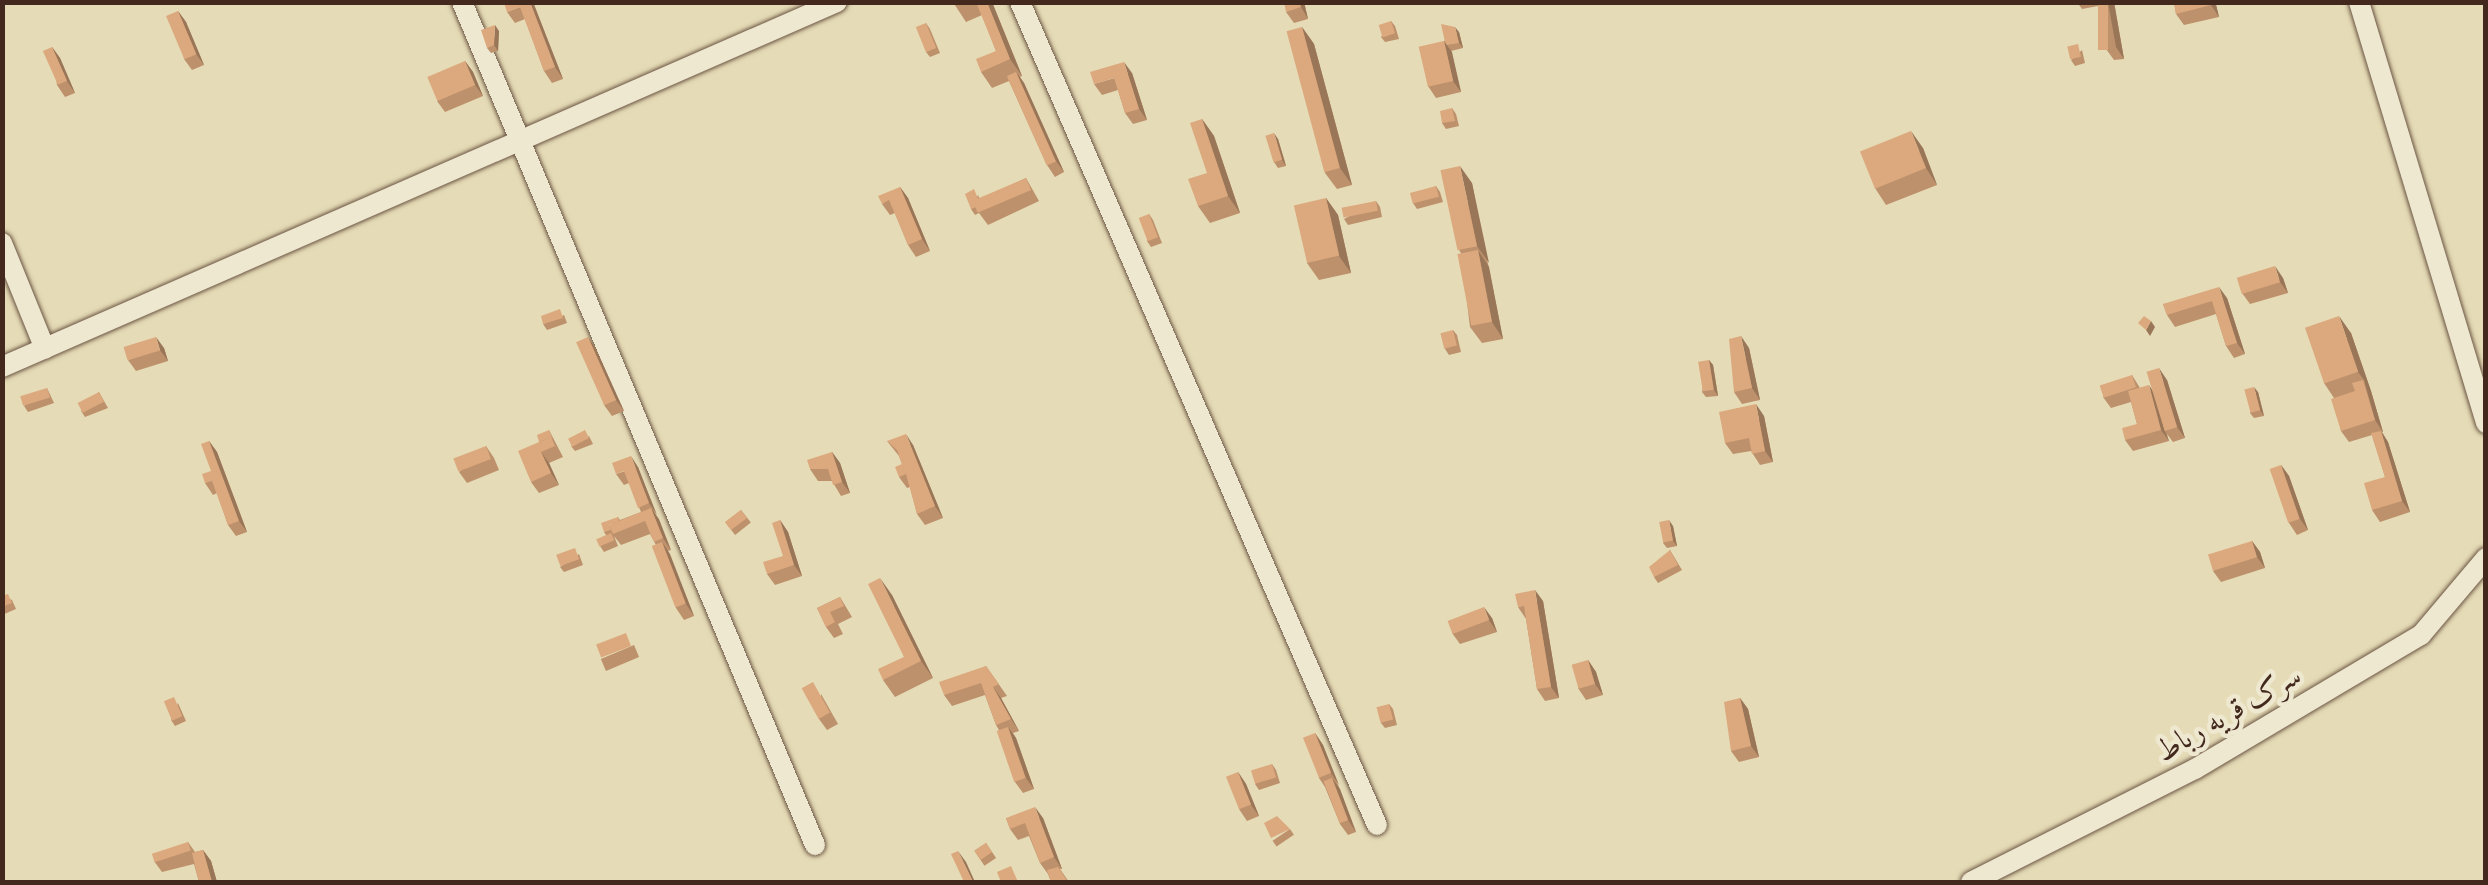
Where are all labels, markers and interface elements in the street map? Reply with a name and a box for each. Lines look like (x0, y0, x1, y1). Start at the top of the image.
street label: سرک قریه رباط (2149, 657, 2307, 769)

